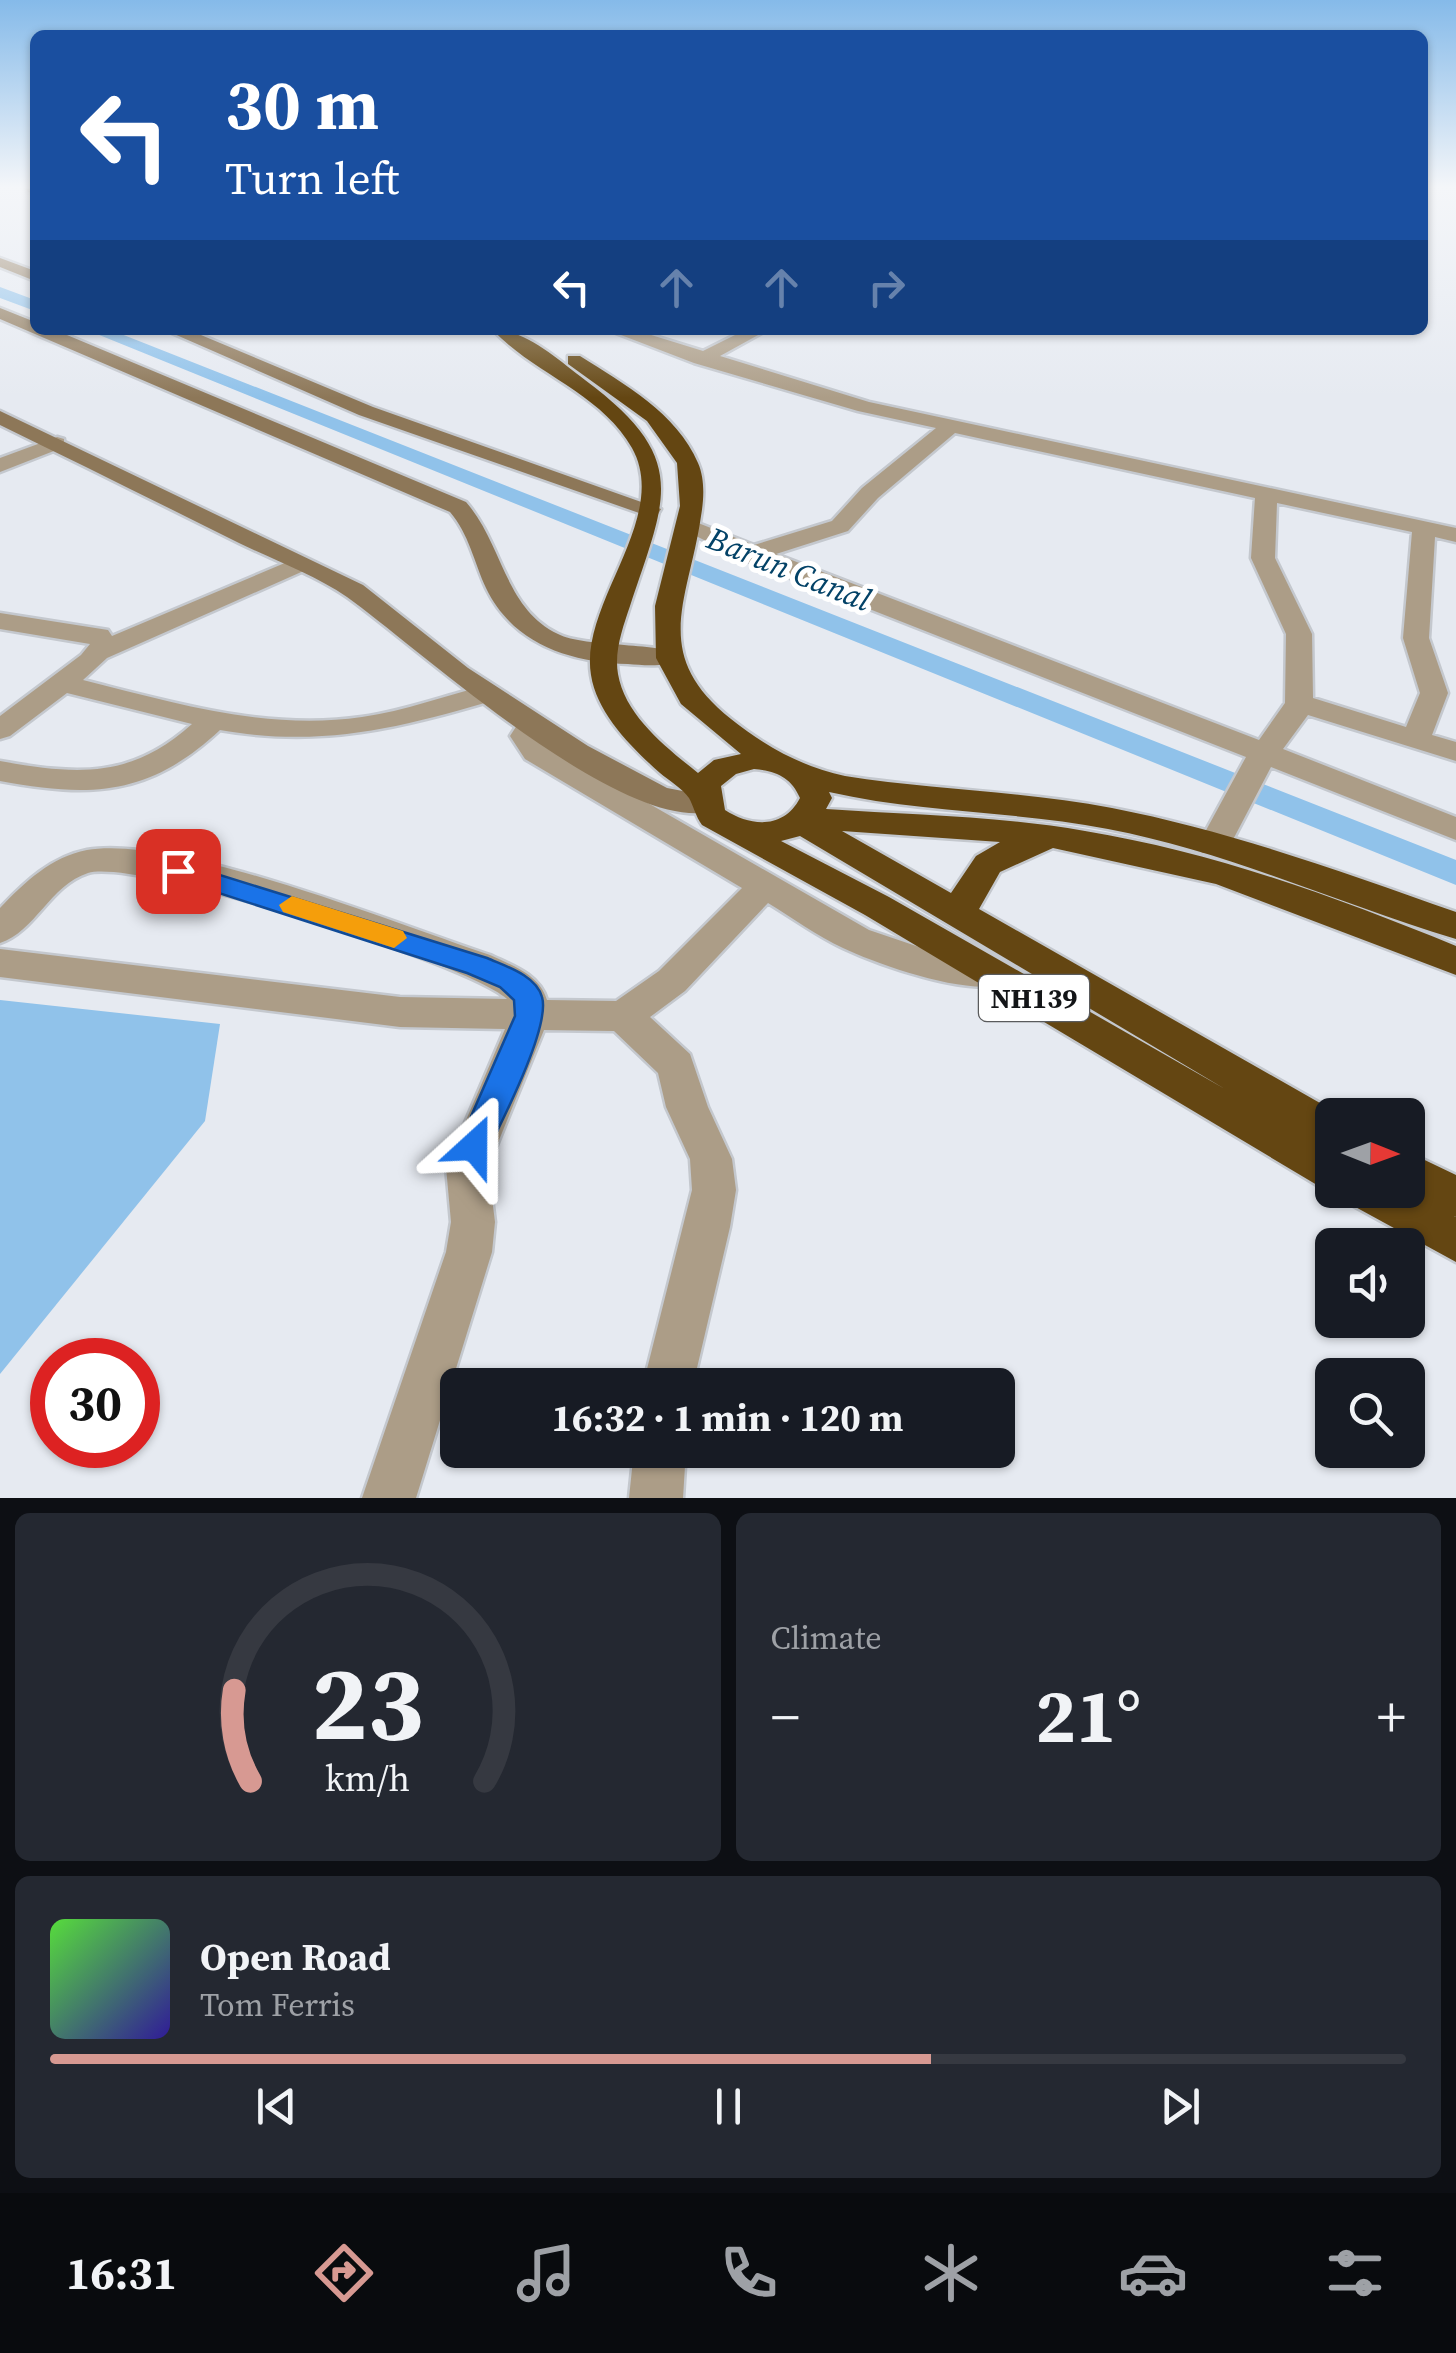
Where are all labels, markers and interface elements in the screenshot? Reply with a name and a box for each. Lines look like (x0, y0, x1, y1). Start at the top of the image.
text: 30 m (225, 56, 379, 152)
icon: left (60, 70, 190, 200)
text: Turn left (225, 147, 399, 209)
icon: left (544, 260, 599, 315)
icon: ahead (649, 260, 704, 315)
icon: ahead (754, 260, 809, 315)
icon: right (859, 260, 914, 315)
water label: Barun Canal (700, 516, 877, 622)
pin (136, 829, 221, 914)
icon: arrive (151, 844, 206, 899)
road number: NH139 (979, 975, 1089, 1021)
position arrow (422, 1094, 526, 1198)
north arrow (1315, 1098, 1425, 1208)
map controls (1315, 1098, 1425, 1468)
button: sound (1315, 1228, 1425, 1338)
speed limit sign: 30 (30, 1338, 160, 1468)
button: search (1315, 1358, 1425, 1468)
text: 16:32 · 1 min · 120 m (551, 1392, 904, 1444)
text: Climate (771, 1616, 882, 1660)
text: 23 (311, 1631, 424, 1774)
text: 21° (1035, 1664, 1141, 1767)
text: − (771, 1679, 800, 1754)
text: + (1377, 1679, 1406, 1754)
text: km/h (325, 1754, 410, 1803)
text: Open Road (200, 1931, 391, 1983)
text: Tom Ferris (200, 1983, 355, 2027)
icon: previous (249, 2079, 304, 2134)
icon: pause (701, 2079, 756, 2134)
icon: next (1153, 2079, 1208, 2134)
icon: directions (309, 2238, 379, 2308)
icon: music (511, 2238, 581, 2308)
icon: phone (714, 2238, 784, 2308)
icon: climate (916, 2238, 986, 2308)
icon: car (1118, 2238, 1188, 2308)
icon: filters (1320, 2238, 1390, 2308)
text: 16:31 (66, 2242, 177, 2304)

